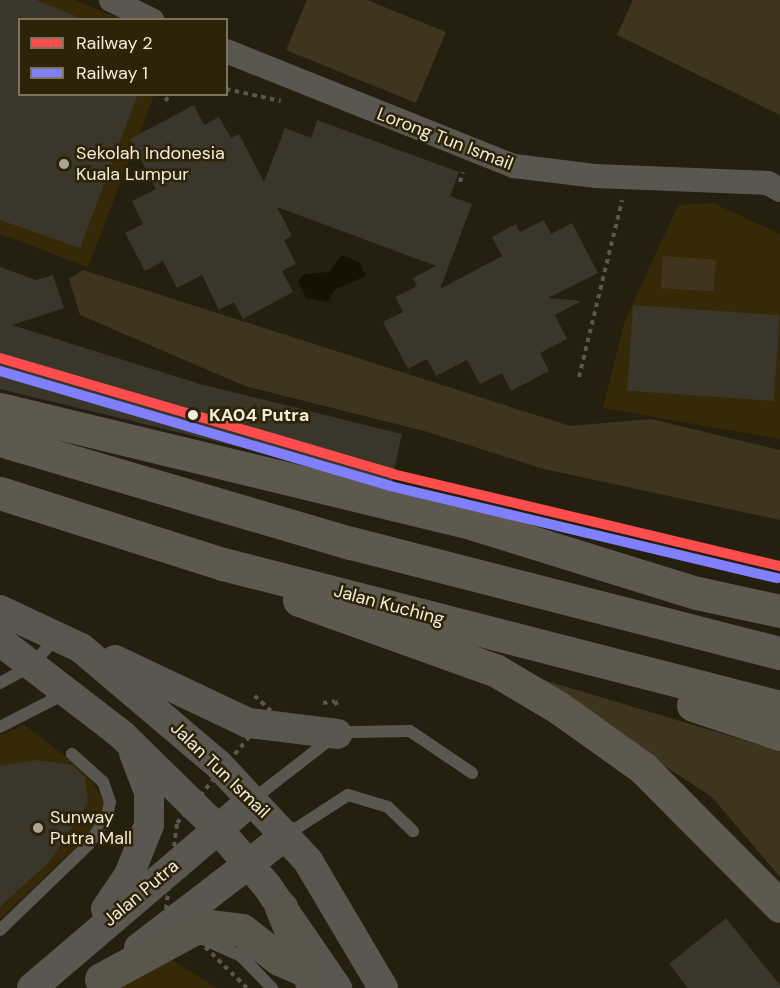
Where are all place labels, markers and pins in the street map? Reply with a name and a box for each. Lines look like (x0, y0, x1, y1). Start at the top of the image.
place label: Sekolah Indonesia Kuala Lumpur (76, 143, 225, 186)
marker: Sekolah Indonesia Kuala Lumpur (57, 157, 71, 171)
marker: KA04 Putra (182, 404, 204, 426)
place label: KA04 Putra (209, 404, 309, 426)
place label: Sunway Putra Mall (50, 807, 132, 850)
marker: Sunway Putra Mall (31, 821, 45, 835)

